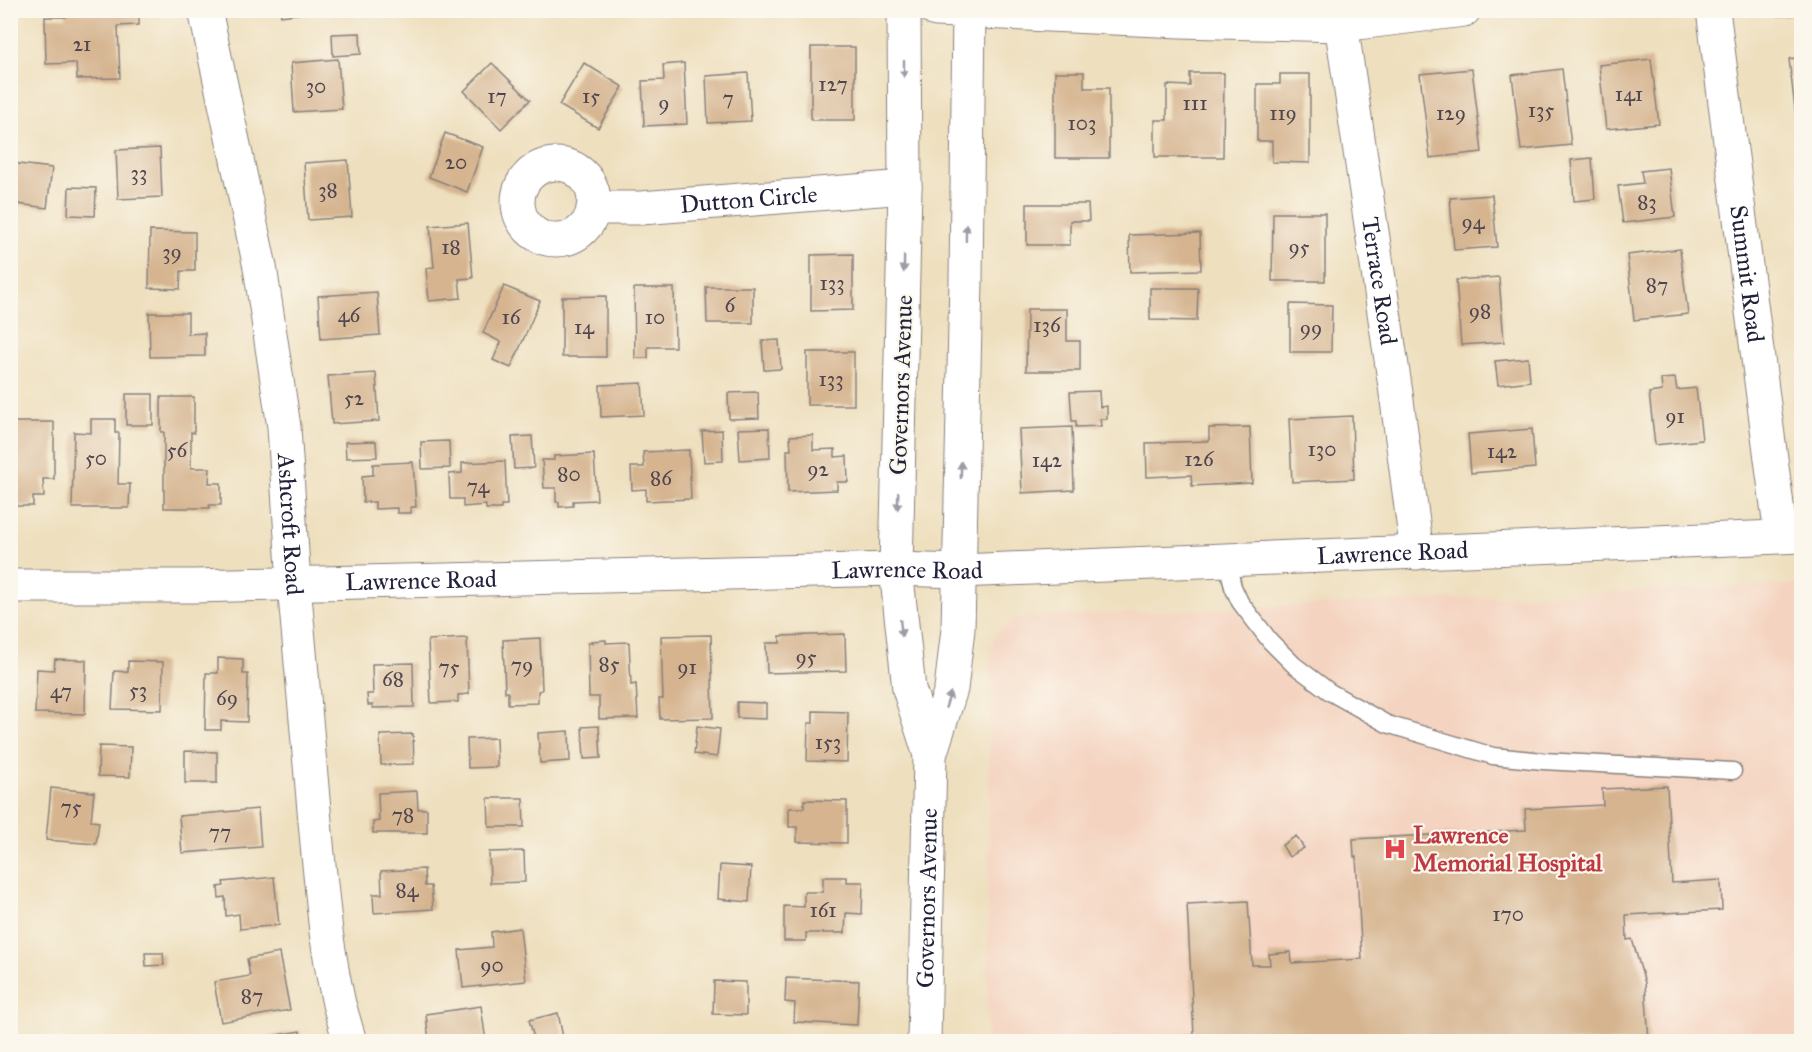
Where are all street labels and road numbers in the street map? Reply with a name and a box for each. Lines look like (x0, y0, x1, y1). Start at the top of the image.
street label: Dutton Circle (679, 179, 818, 220)
street label: Summit Road (1723, 203, 1771, 344)
street label: Terrace Road (1355, 215, 1404, 347)
street label: Governors Avenue (883, 295, 919, 475)
street label: Ashcroft Road (271, 451, 310, 597)
street label: Lawrence Road (1316, 535, 1469, 571)
street label: Lawrence Road (831, 554, 983, 586)
street label: Lawrence Road (345, 564, 497, 597)
street label: Governors Avenue (910, 808, 944, 988)

